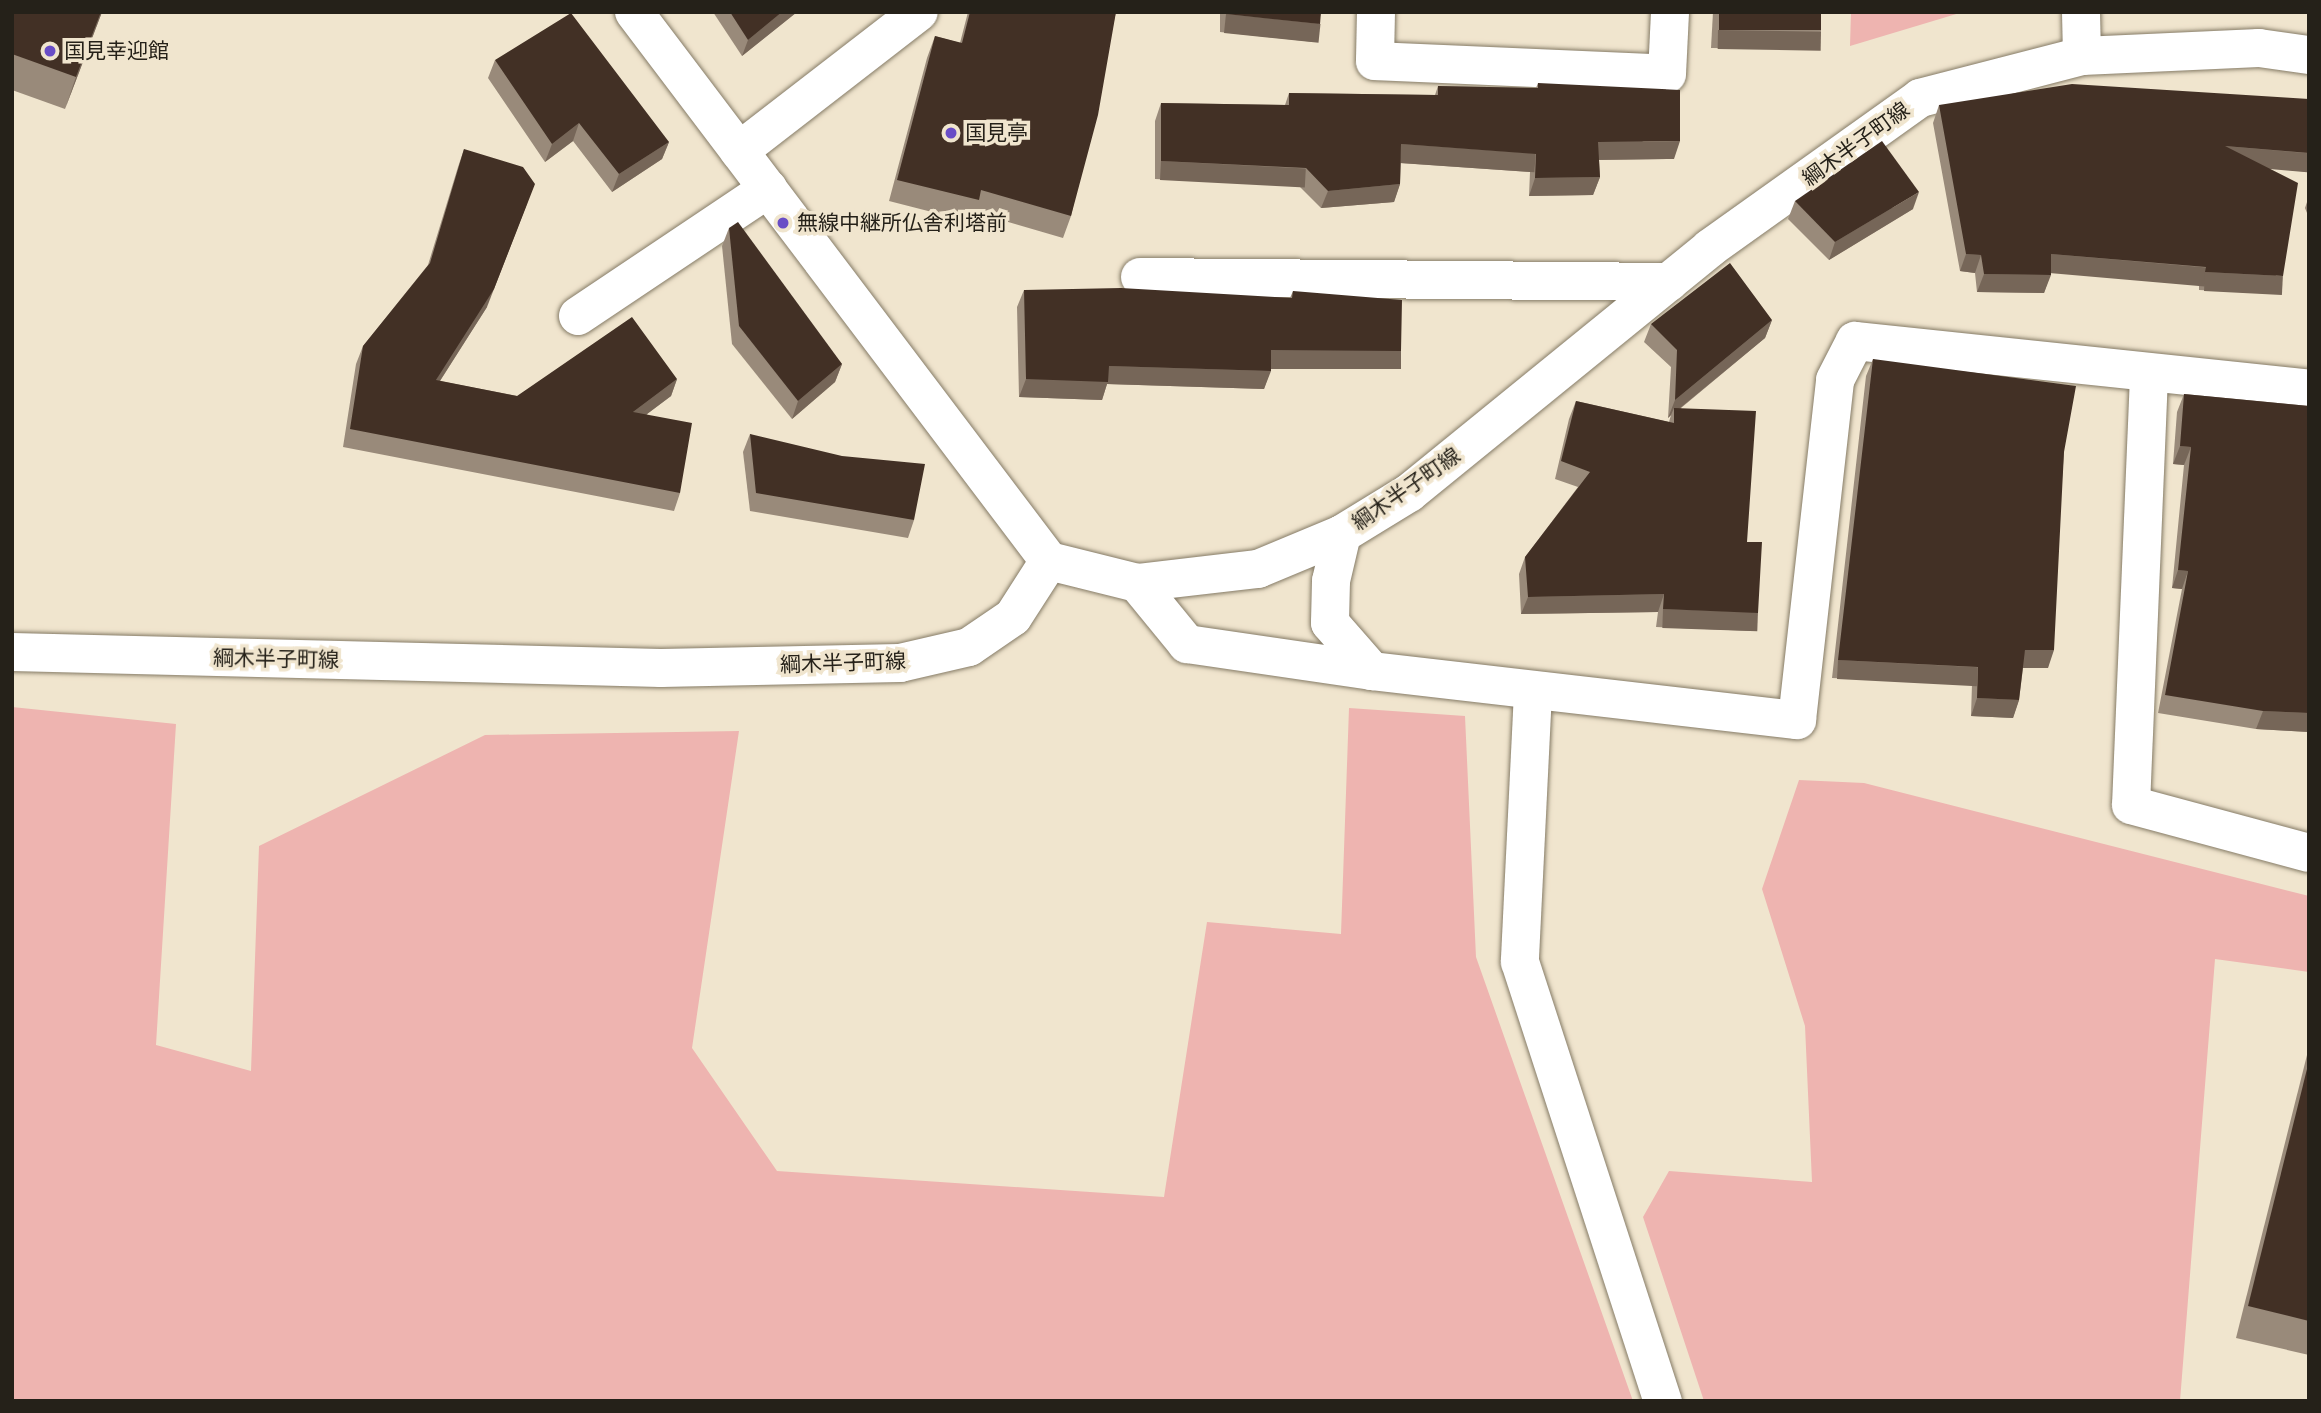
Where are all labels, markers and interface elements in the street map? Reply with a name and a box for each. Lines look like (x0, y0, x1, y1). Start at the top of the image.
place label: 国見幸迎館 (64, 38, 169, 64)
marker: 国見幸迎館 (42, 43, 58, 59)
street label: 綱木半子町線 (1798, 97, 1914, 191)
place label: 国見亭 (965, 120, 1028, 146)
marker: 国見亭 (943, 125, 959, 141)
place label: 無線中継所仏舎利塔前 (797, 210, 1007, 236)
marker: 無線中継所仏舎利塔前 (775, 215, 791, 231)
street label: 綱木半子町線 (1347, 443, 1465, 535)
street label: 綱木半子町線 (213, 645, 339, 673)
street label: 綱木半子町線 (780, 648, 906, 678)

